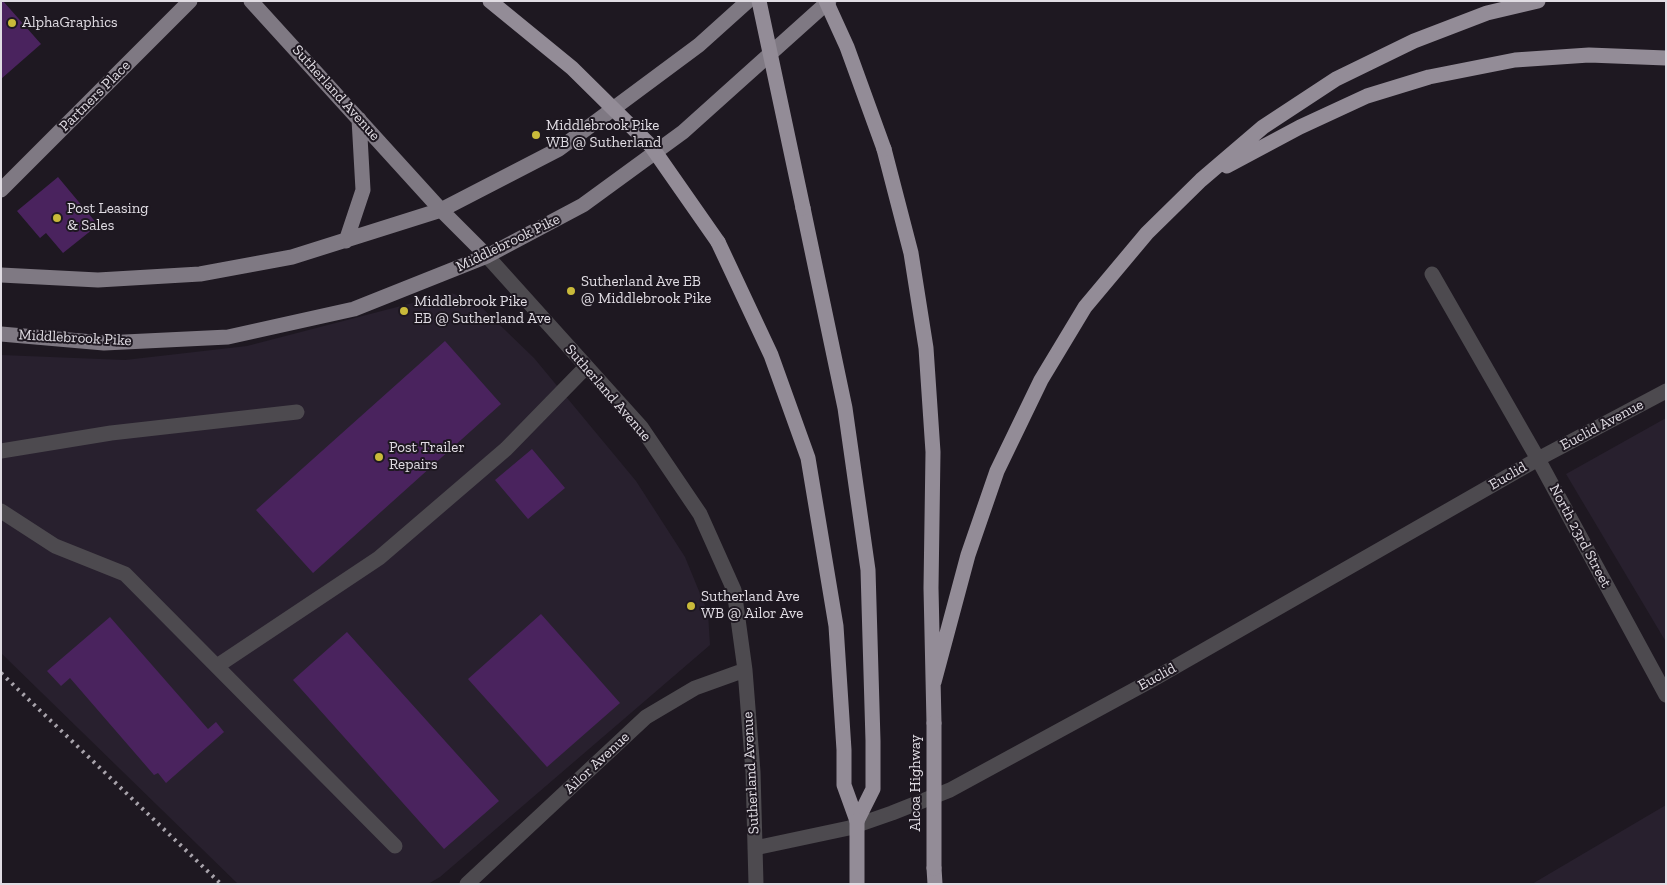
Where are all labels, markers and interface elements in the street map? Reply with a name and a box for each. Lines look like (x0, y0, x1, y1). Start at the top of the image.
place label: AlphaGraphics (22, 14, 118, 32)
marker: AlphaGraphics (6, 17, 18, 29)
street label: Sutherland Avenue (288, 41, 384, 145)
street label: Partners Place (56, 57, 134, 135)
place label: Middlebrook Pike WB @ Sutherland (546, 117, 661, 152)
marker: Middlebrook Pike WB @ Sutherland (530, 129, 542, 141)
place label: Post Leasing & Sales (67, 200, 149, 235)
street label: Middlebrook Pike (453, 210, 563, 276)
marker: Post Leasing & Sales (51, 212, 63, 224)
place label: Sutherland Ave EB @ Middlebrook Pike (581, 273, 711, 308)
marker: Sutherland Ave EB @ Middlebrook Pike (565, 285, 577, 297)
place label: Middlebrook Pike EB @ Sutherland Ave (414, 293, 551, 328)
marker: Middlebrook Pike EB @ Sutherland Ave (398, 305, 410, 317)
street label: Middlebrook Pike (18, 326, 132, 350)
street label: Sutherland Avenue (561, 341, 655, 445)
street label: Euclid Avenue (1557, 396, 1647, 454)
place label: Post Trailer Repairs (389, 439, 465, 474)
marker: Post Trailer Repairs (373, 451, 385, 463)
street label: Euclid (1486, 458, 1530, 494)
street label: North 23rd Street (1545, 481, 1615, 591)
place label: Sutherland Ave WB @ Ailor Ave (701, 588, 803, 623)
marker: Sutherland Ave WB @ Ailor Ave (685, 600, 697, 612)
street label: Euclid (1135, 659, 1179, 695)
street label: Sutherland Avenue (739, 711, 763, 835)
street label: Ailor Avenue (561, 728, 633, 798)
street label: Alcoa Highway (907, 735, 925, 831)

